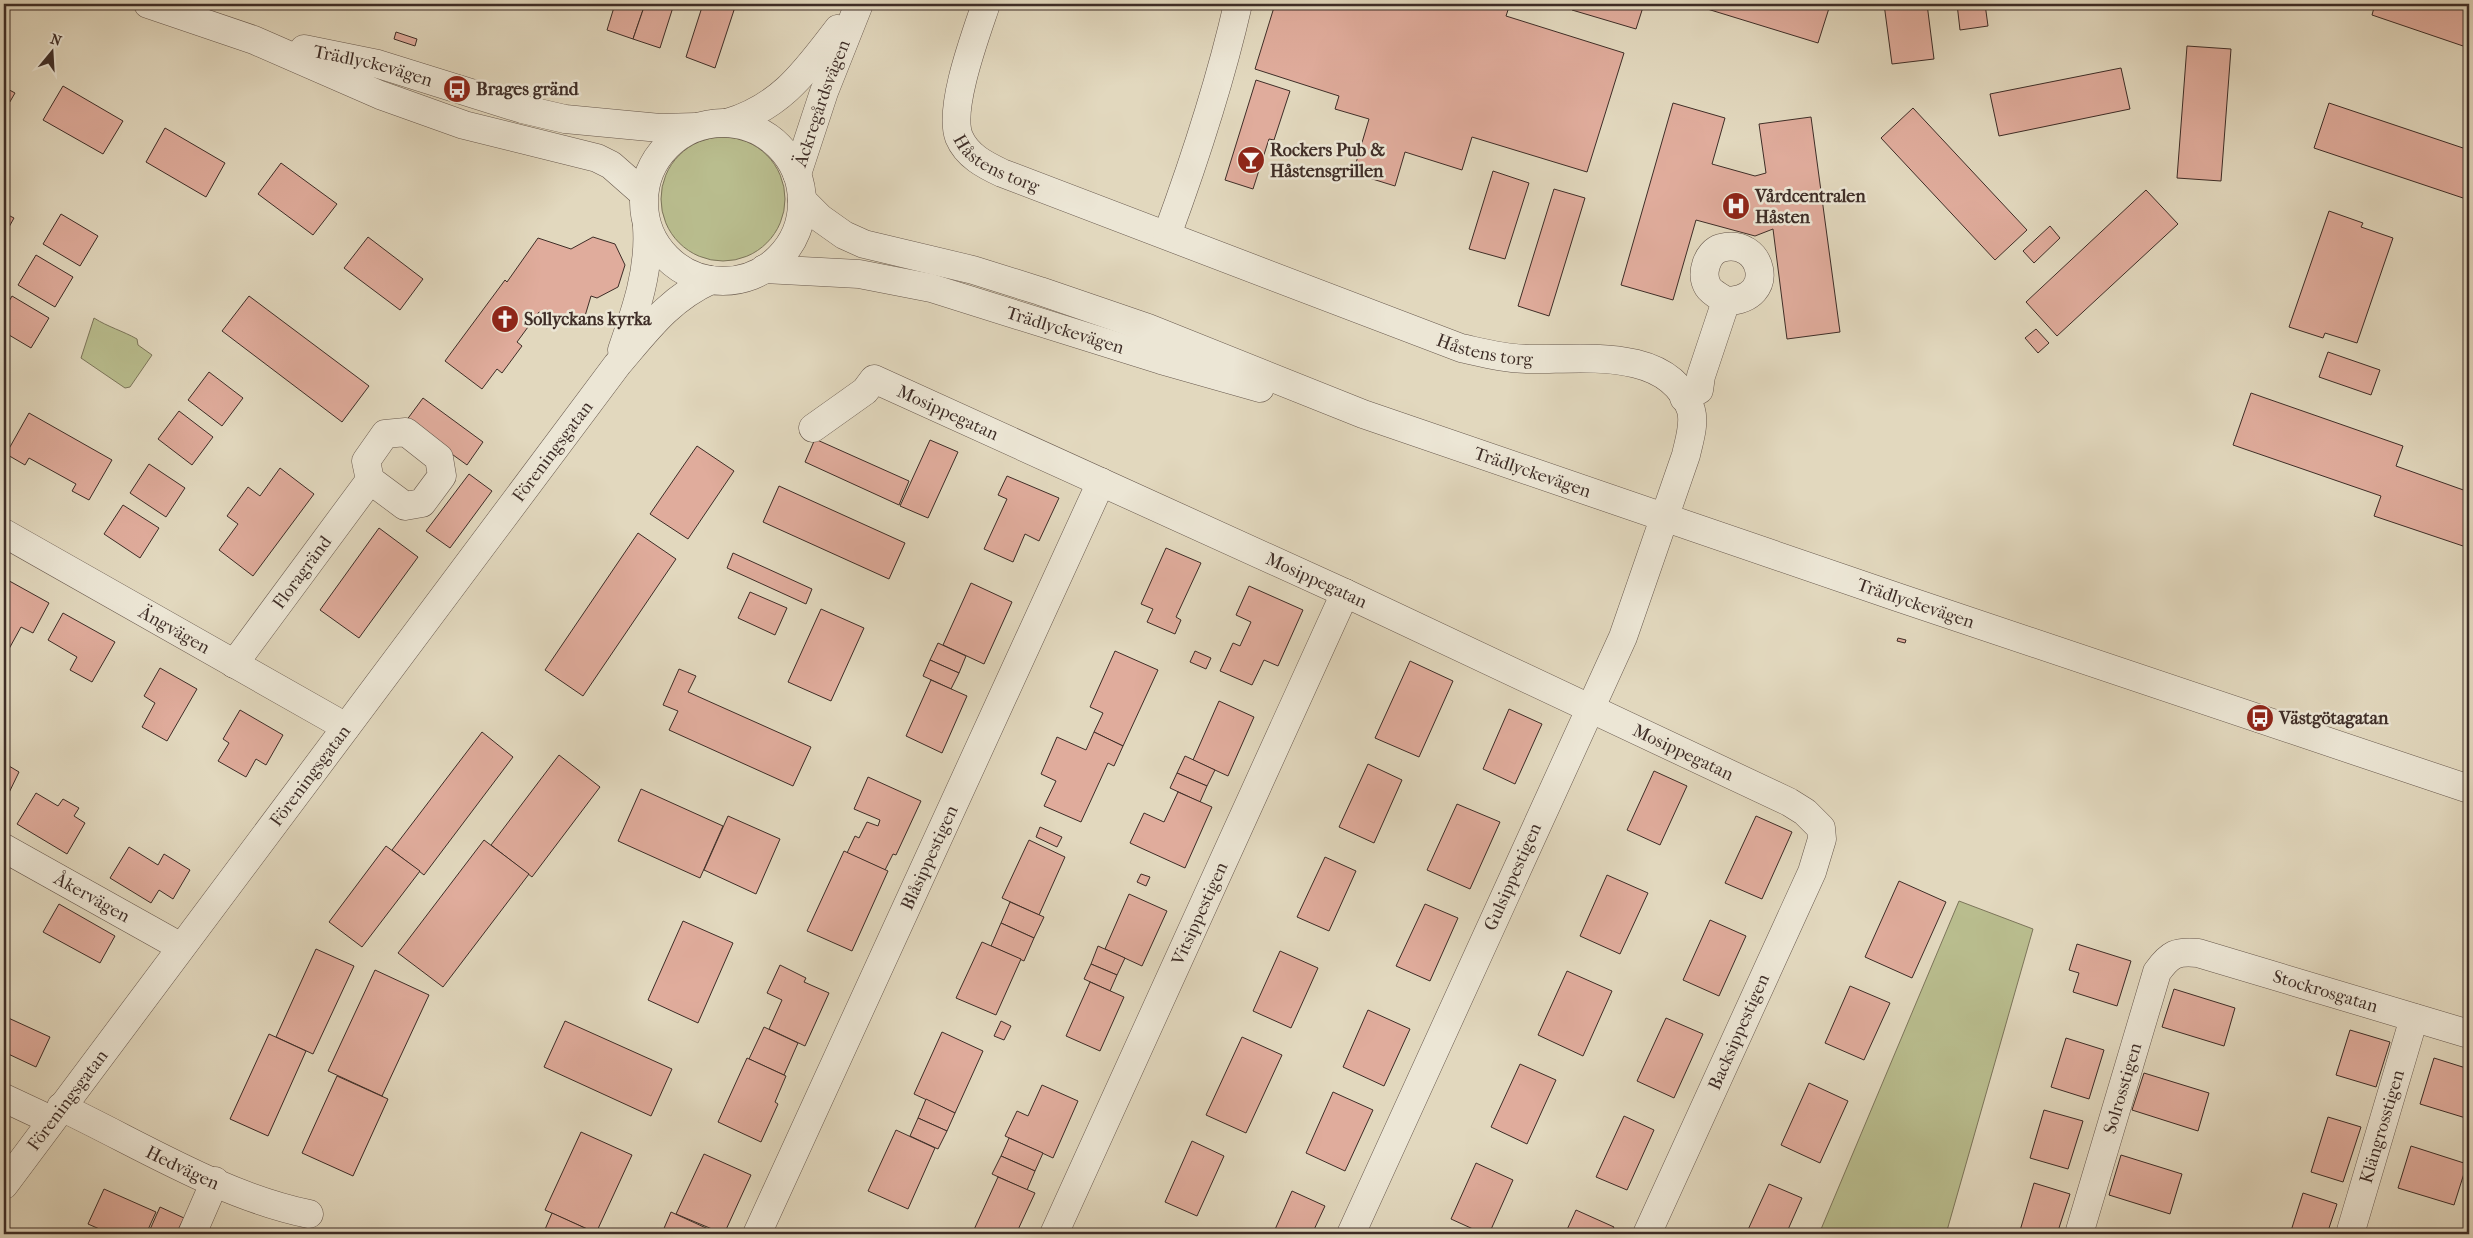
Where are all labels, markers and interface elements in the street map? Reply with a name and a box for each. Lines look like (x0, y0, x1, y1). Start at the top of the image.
north arrow (28, 28, 78, 78)
text: N (48, 30, 64, 50)
street label: Äckregårdsvägen (788, 36, 854, 170)
street label: Trädlyckevägen (312, 41, 436, 91)
bus stop icon: Brages gränd (442, 74, 472, 104)
place label: Brages gränd (476, 79, 580, 100)
street label: Håstens torg (949, 131, 1043, 197)
place label: Rockers Pub & Håstensgrillen (1270, 140, 1385, 182)
bar icon: Rockers Pub & Håstensgrillen (1236, 145, 1266, 175)
place label: Vårdcentralen Håsten (1754, 186, 1866, 228)
hospital icon: Vårdcentralen Håsten (1721, 191, 1751, 221)
street label: Trädlyckevägen (1004, 302, 1127, 358)
church icon: Sollyckans kyrka (490, 304, 520, 334)
place label: Sollyckans kyrka (524, 309, 652, 330)
street label: Håstens torg (1434, 329, 1533, 370)
street label: Mosippegatan (894, 380, 1002, 445)
street label: Föreningsgatan (508, 396, 597, 506)
street label: Trädlyckevägen (1471, 442, 1594, 502)
street label: Floragränd (268, 532, 336, 613)
street label: Mosippegatan (1263, 548, 1371, 613)
street label: Trädlyckevägen (1854, 574, 1978, 633)
street label: Ängvägen (134, 600, 214, 658)
bus stop icon: Västgötagatan (2245, 703, 2275, 733)
place label: Västgötagatan (2278, 708, 2389, 729)
street label: Mosippegatan (1629, 720, 1738, 785)
street label: Föreningsgatan (265, 721, 355, 830)
street label: Blåsippestigen (896, 801, 962, 913)
street label: Gulsippestigen (1480, 819, 1546, 934)
street label: Vitsippestigen (1167, 858, 1232, 969)
street label: Åkervägen (50, 866, 134, 927)
street label: Stockrosgatan (2270, 965, 2381, 1017)
street label: Backsippestigen (1704, 970, 1774, 1093)
street label: Solrosstigen (2099, 1040, 2146, 1136)
street label: Föreningsgatan (23, 1045, 112, 1155)
street label: Klängrosstigen (2355, 1067, 2409, 1186)
street label: Hedvägen (142, 1141, 223, 1194)

